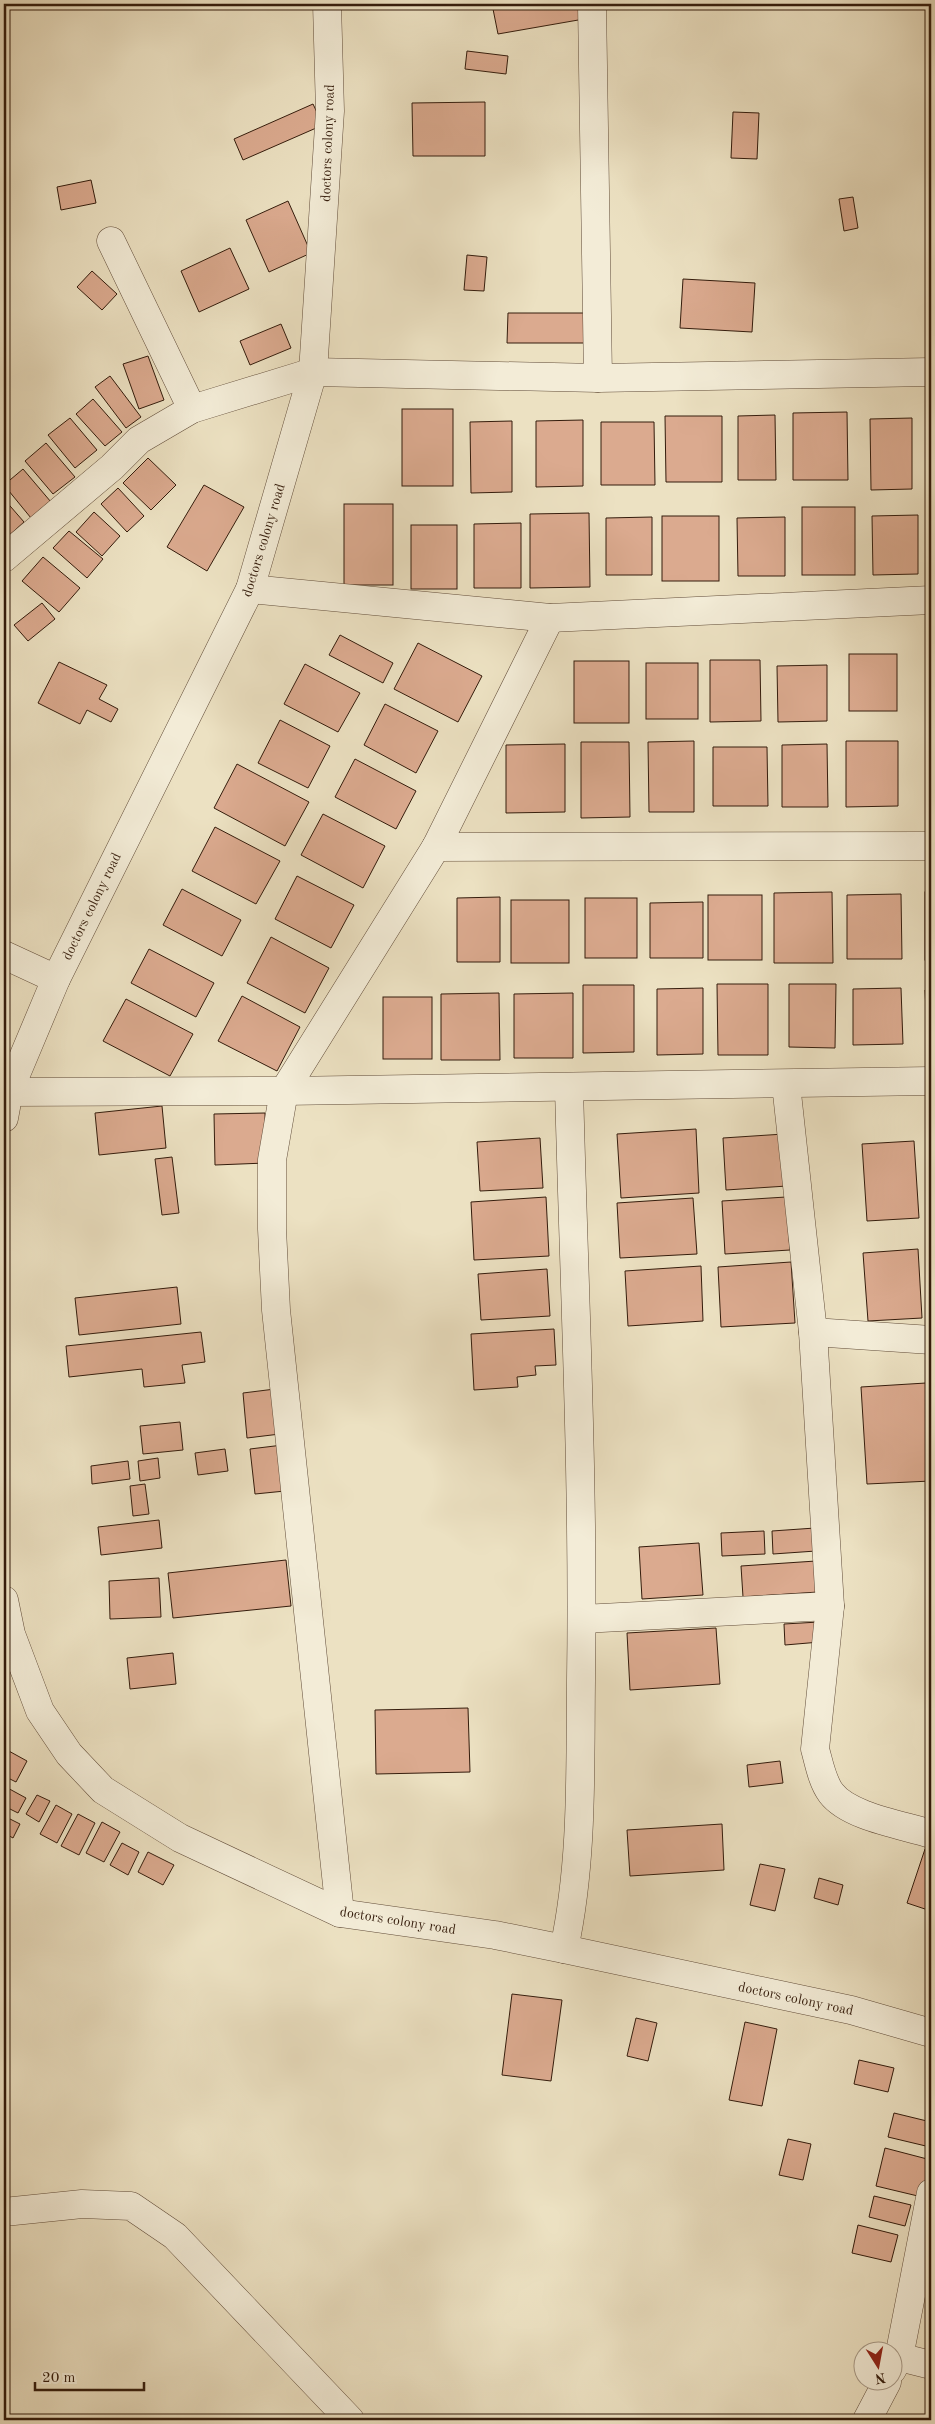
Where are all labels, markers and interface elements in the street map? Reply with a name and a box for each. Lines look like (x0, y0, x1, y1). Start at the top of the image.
street label: doctors colony road (319, 84, 337, 202)
street label: doctors colony road (240, 482, 288, 599)
street label: doctors colony road (60, 851, 124, 962)
street label: doctors colony road (339, 1905, 457, 1937)
street label: doctors colony road (737, 1980, 855, 2018)
north arrow (852, 2342, 902, 2392)
scale bar (35, 2359, 144, 2391)
text: N (873, 2370, 887, 2386)
text: 20 m (42, 2371, 76, 2386)

